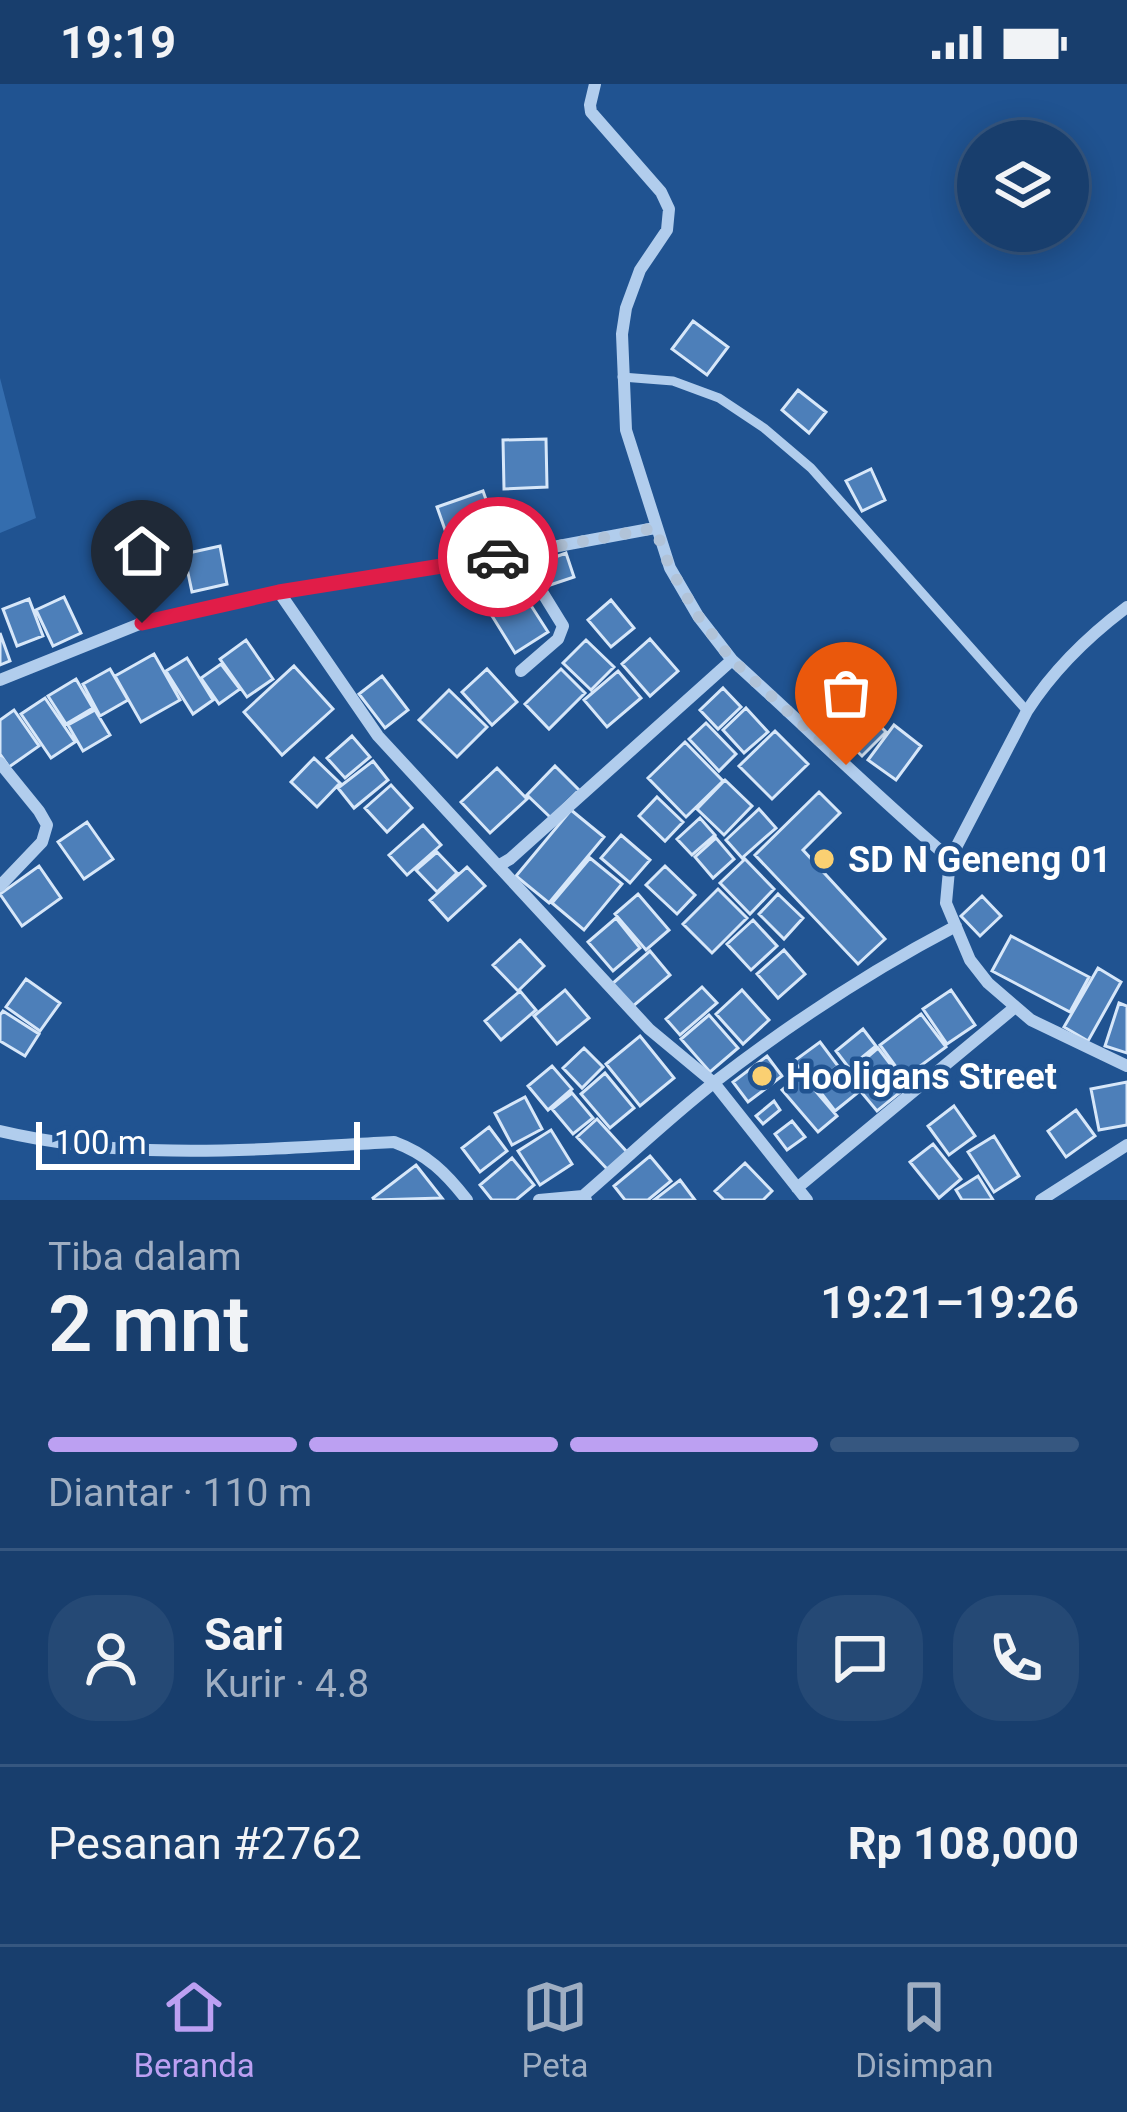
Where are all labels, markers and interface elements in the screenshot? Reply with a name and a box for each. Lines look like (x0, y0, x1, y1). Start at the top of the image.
text: 19:19 (60, 16, 176, 69)
map controls (957, 120, 1089, 252)
button: layers (957, 120, 1089, 252)
courier (438, 497, 558, 617)
pin (91, 500, 193, 623)
icon: home (109, 518, 175, 584)
icon: car (465, 524, 531, 590)
pin (795, 642, 897, 765)
icon: bag (813, 660, 879, 726)
place label: SD N Geneng 01 (848, 839, 1111, 881)
marker: SD N Geneng 01 (811, 846, 837, 872)
place label: Hooligans Street (786, 1056, 1057, 1098)
marker: Hooligans Street (749, 1063, 775, 1089)
scale bar (36, 1116, 360, 1169)
text: 100 m (54, 1123, 147, 1162)
text: Tiba dalam (48, 1234, 242, 1280)
text: 19:21–19:26 (820, 1276, 1079, 1329)
text: 2 mnt (48, 1279, 249, 1370)
text: Diantar · 110 m (48, 1470, 312, 1516)
button: person (48, 1595, 174, 1721)
button: chat (797, 1595, 923, 1721)
button: phone (953, 1595, 1079, 1721)
text: Sari (204, 1608, 284, 1661)
text: Kurir · 4.8 (204, 1661, 369, 1707)
text: Pesanan #2762 (48, 1817, 362, 1870)
text: Rp 108,000 (848, 1817, 1079, 1870)
tab: Beranda (133, 1974, 255, 2085)
tab: Peta (522, 1974, 588, 2085)
tab: Disimpan (855, 1974, 994, 2085)

